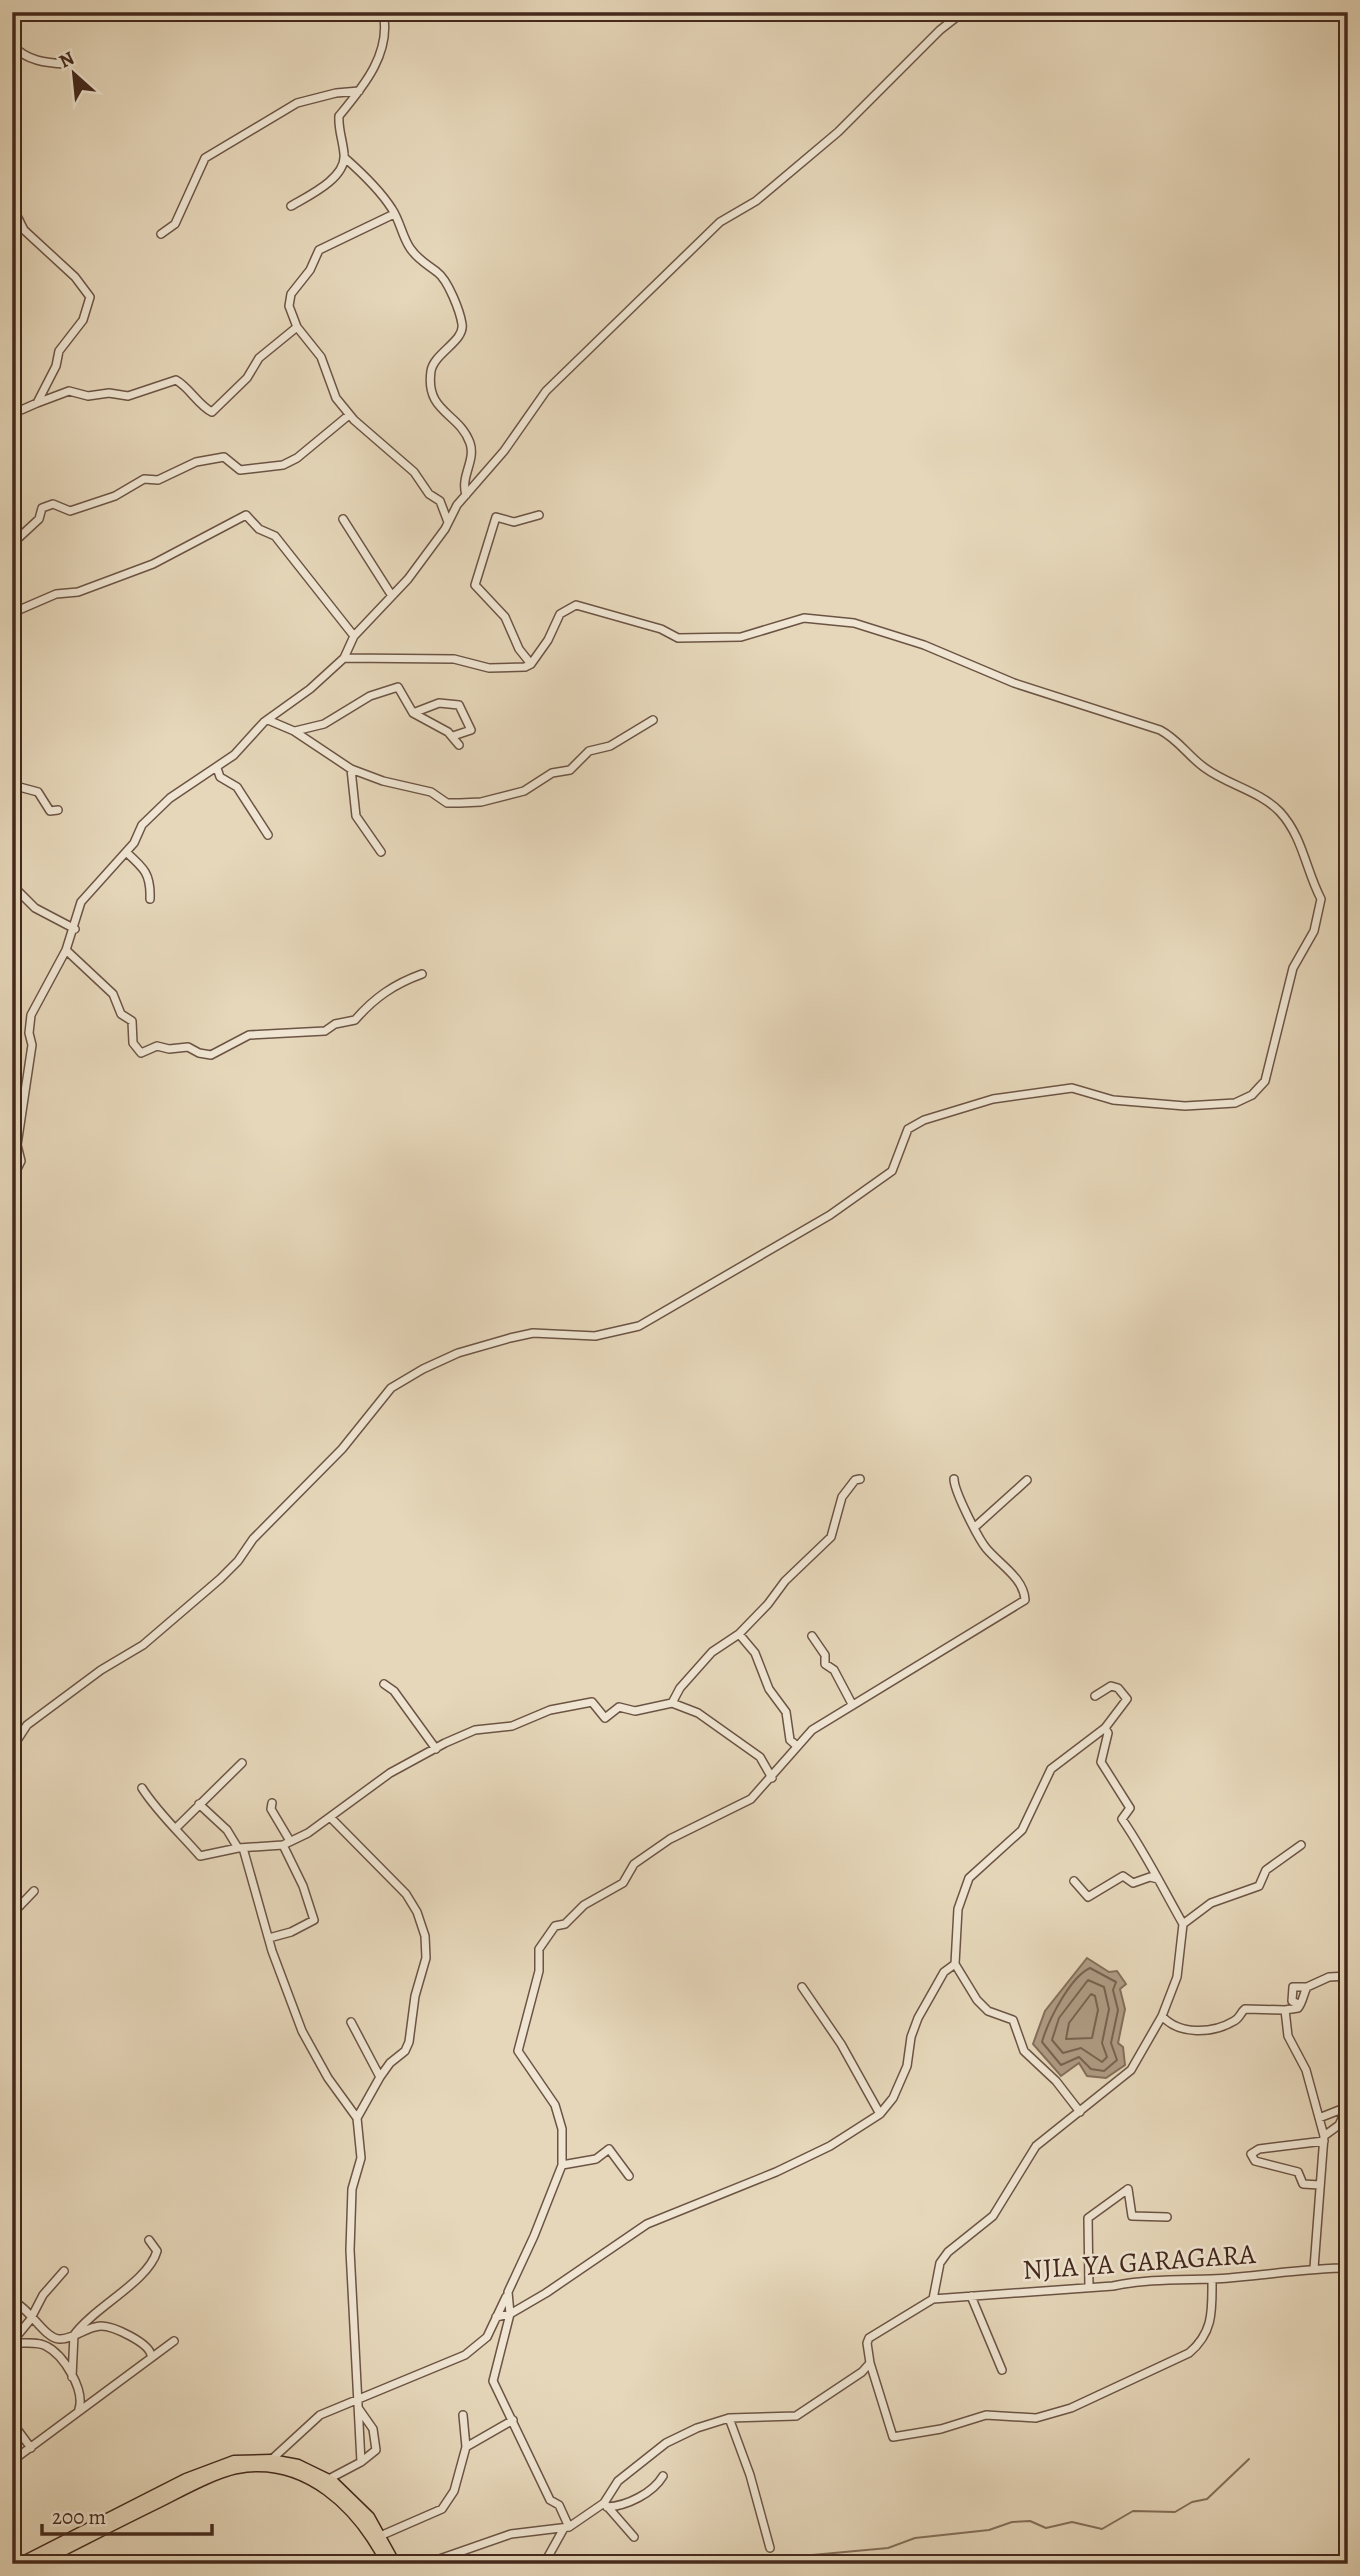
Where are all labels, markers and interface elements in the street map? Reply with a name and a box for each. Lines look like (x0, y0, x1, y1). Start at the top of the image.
north arrow (38, 38, 108, 108)
text: N (55, 45, 79, 74)
street label: NJIA YA GARAGARA (1021, 2235, 1257, 2289)
scale bar (42, 2492, 212, 2536)
text: 200 m (52, 2503, 106, 2531)

